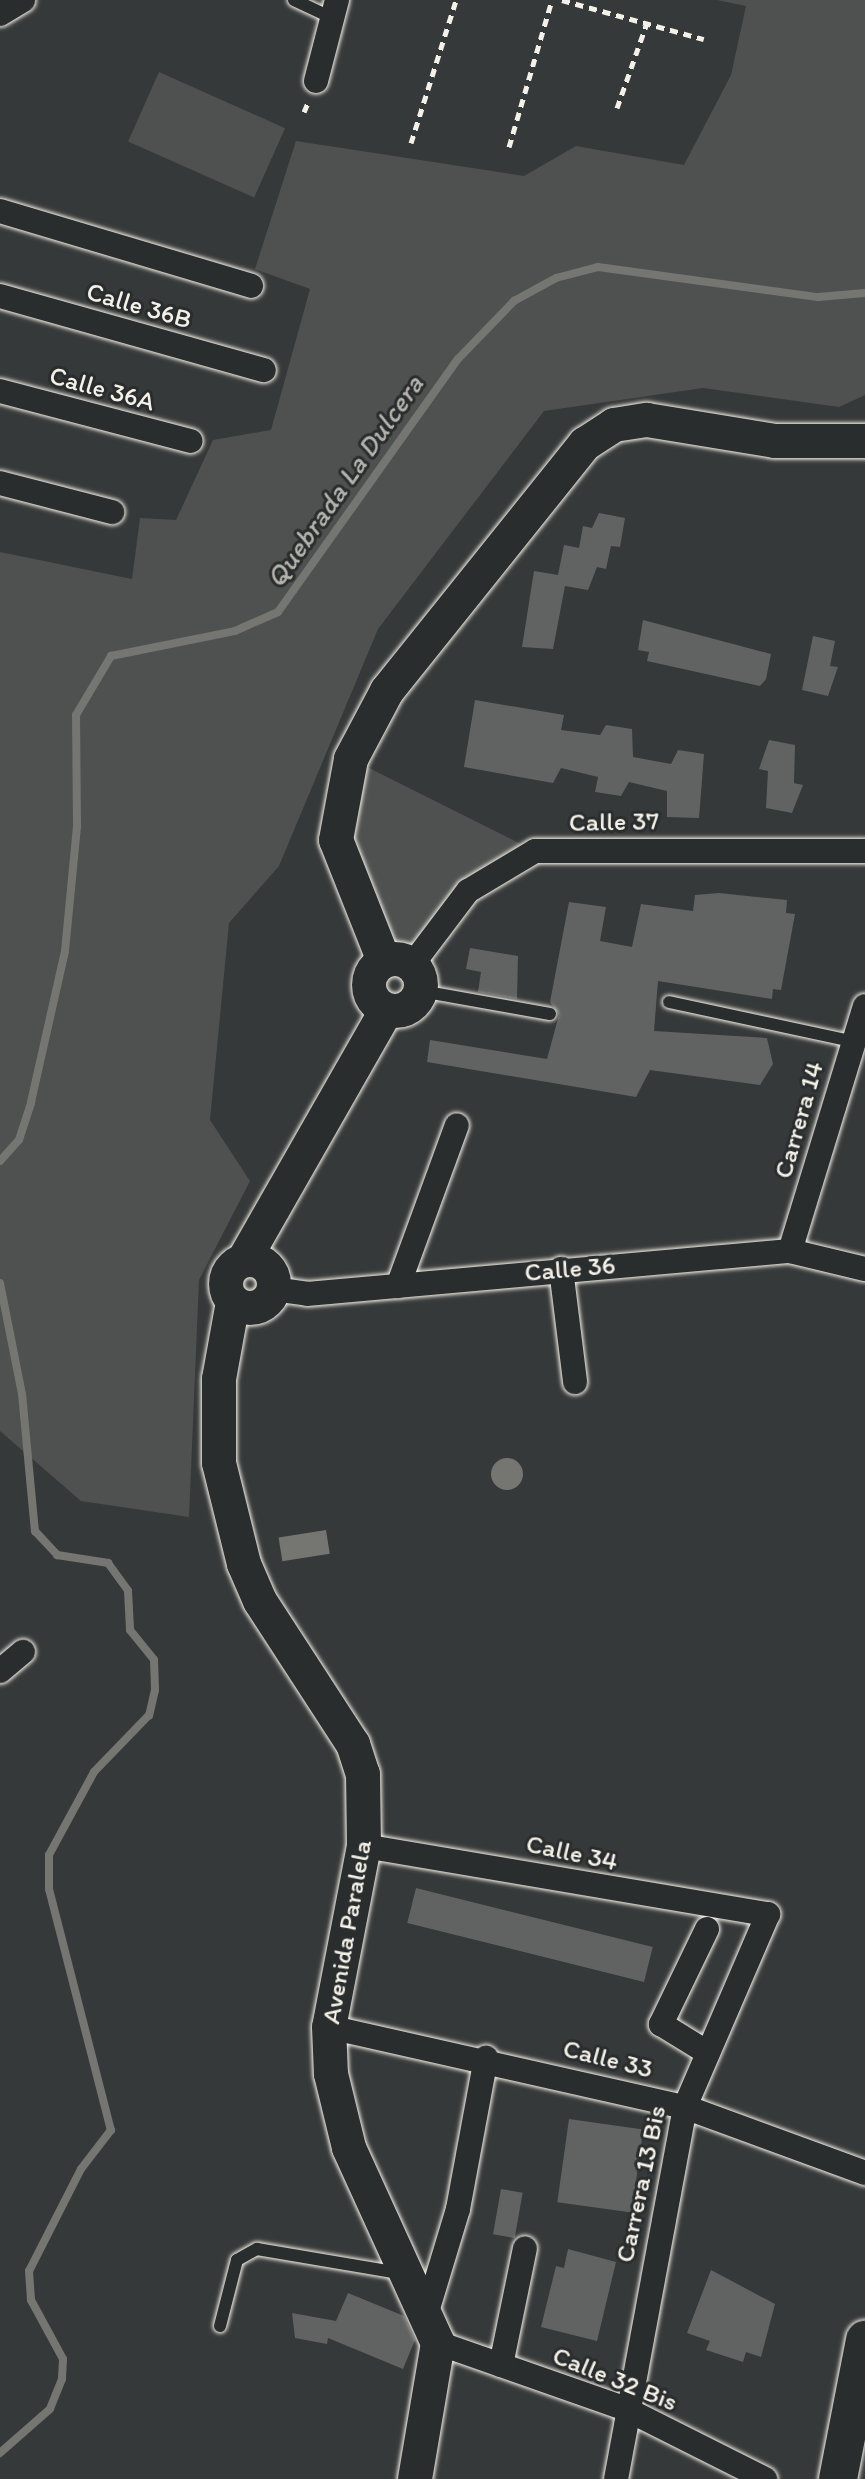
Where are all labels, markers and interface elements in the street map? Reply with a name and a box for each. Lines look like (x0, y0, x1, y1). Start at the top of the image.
street label: Calle 36B (83, 276, 195, 336)
street label: Calle 36A (46, 360, 158, 418)
water label: Quebrada La Dulcera (258, 368, 430, 594)
street label: Calle 37 (569, 806, 659, 838)
street label: Carrera 14 (767, 1058, 831, 1182)
street label: Calle 36 (523, 1249, 617, 1289)
street label: Calle 34 (523, 1828, 621, 1878)
street label: Avenida Paralela (315, 1838, 379, 2026)
street label: Calle 33 (560, 2033, 656, 2085)
street label: Carrera 13 Bis (609, 2103, 673, 2265)
street label: Calle 32 Bis (548, 2340, 682, 2418)

